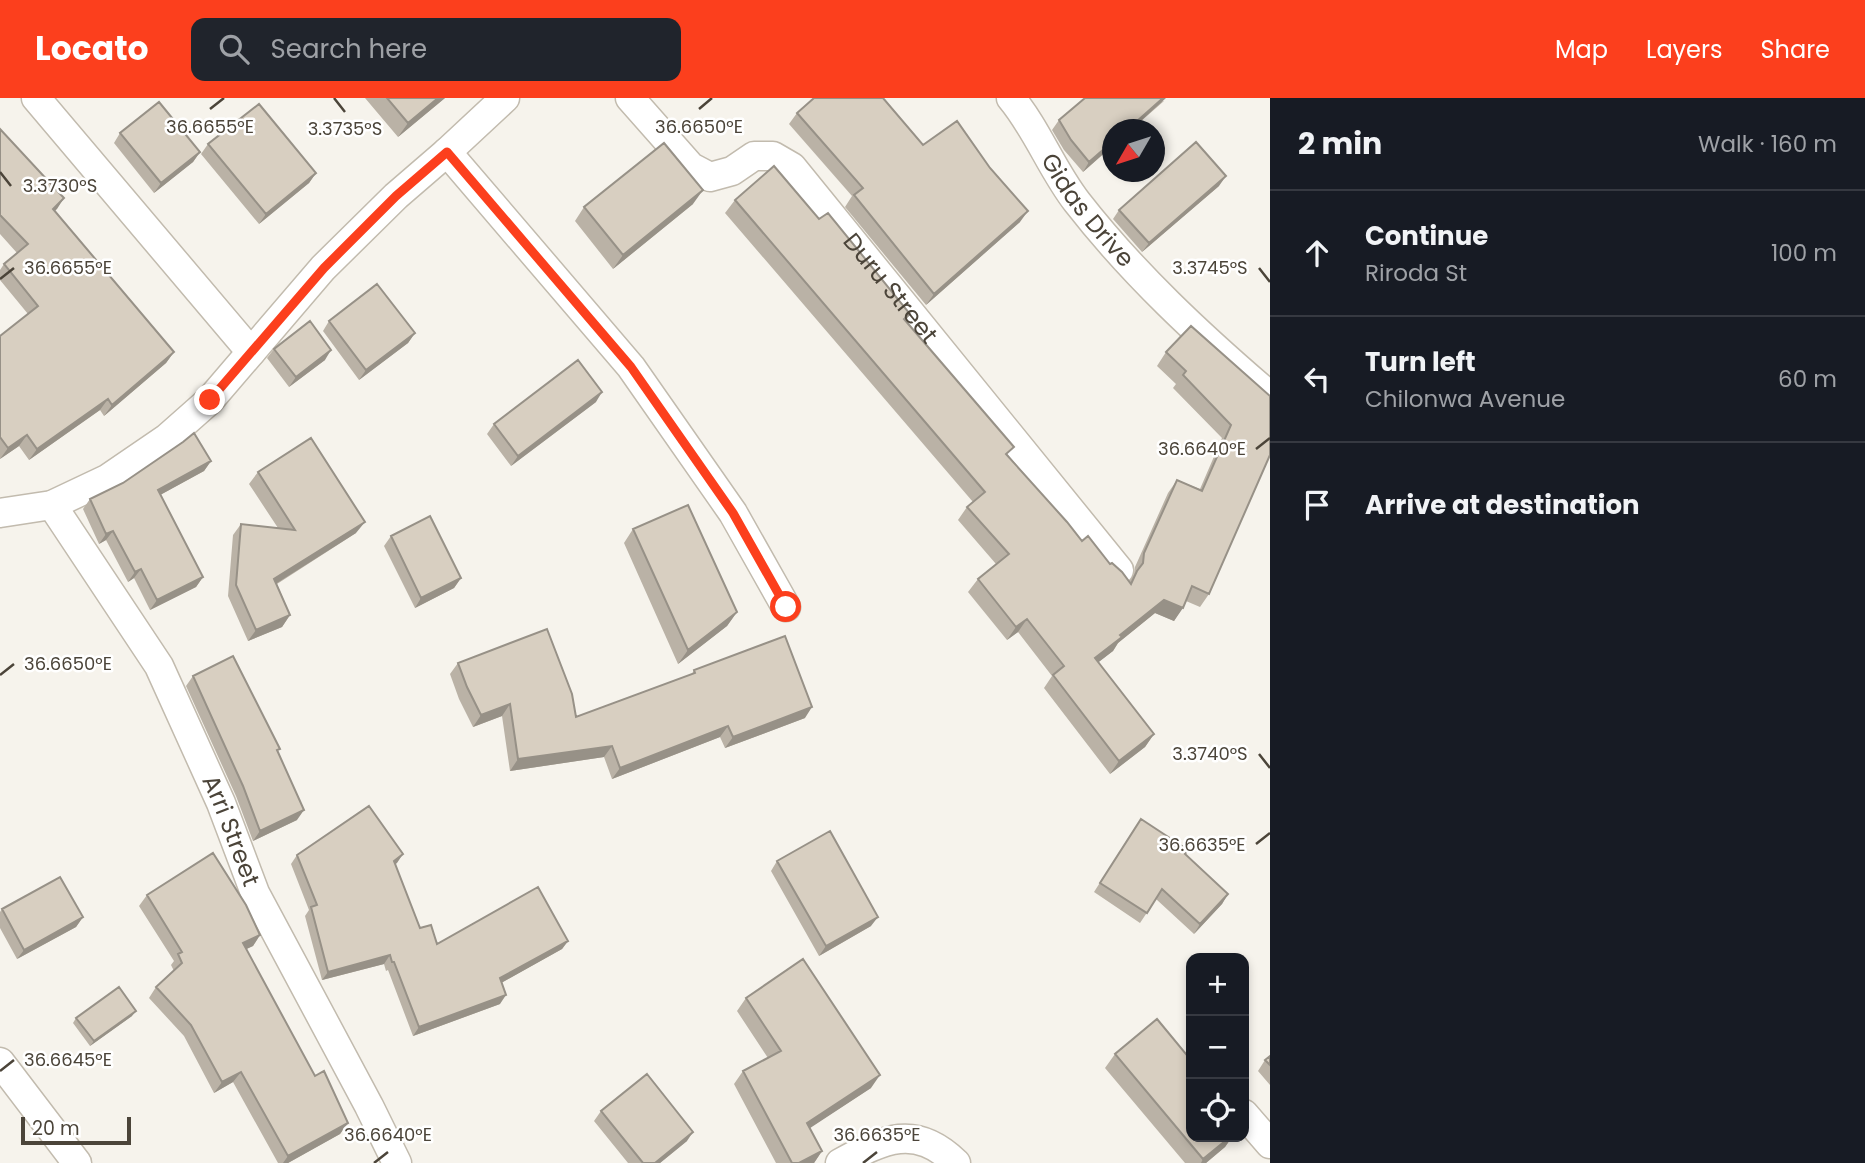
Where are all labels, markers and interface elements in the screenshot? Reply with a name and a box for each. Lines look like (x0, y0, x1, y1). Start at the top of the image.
search box (191, 18, 681, 81)
text: Locato (35, 25, 149, 72)
icon: search (215, 30, 253, 68)
text: Search here (271, 31, 427, 67)
text: Map (1555, 33, 1608, 66)
text: Layers (1646, 33, 1722, 66)
text: Share (1760, 33, 1830, 66)
text: 36.6655°E (166, 114, 254, 139)
text: 36.6650°E (655, 114, 743, 139)
text: 3.3735°S (308, 116, 382, 141)
north arrow (1102, 119, 1165, 182)
text: 2 min (1298, 122, 1382, 165)
text: Walk · 160 m (1698, 128, 1837, 160)
street label: Gidas Drive (1034, 147, 1142, 274)
text: 3.3730°S (23, 173, 97, 198)
text: Continue (1365, 218, 1488, 254)
street label: Duru Street (836, 226, 946, 350)
icon: ahead (1298, 234, 1336, 272)
text: 100 m (1771, 237, 1837, 269)
text: 36.6655°E (24, 255, 112, 280)
text: 3.3745°S (1172, 255, 1248, 280)
text: Riroda St (1365, 257, 1467, 289)
text: Turn left (1365, 344, 1476, 380)
icon: left (1298, 360, 1336, 398)
text: 60 m (1778, 363, 1837, 395)
text: Chilonwa Avenue (1365, 383, 1565, 415)
route end (194, 384, 225, 415)
text: 36.6640°E (1158, 436, 1246, 461)
icon: arrive (1298, 486, 1336, 524)
text: Arrive at destination (1365, 487, 1640, 523)
route start (770, 591, 801, 622)
text: 36.6650°E (24, 651, 112, 676)
text: 3.3740°S (1172, 741, 1248, 766)
street label: Arri Street (194, 770, 268, 891)
text: 36.6635°E (1158, 832, 1246, 857)
map controls (1186, 953, 1249, 1142)
button: + (1186, 953, 1249, 1016)
button: − (1186, 1016, 1249, 1079)
text: 36.6645°E (24, 1047, 112, 1072)
button: locate (1186, 1079, 1249, 1142)
scale bar (21, 1114, 131, 1146)
text: 20 m (32, 1115, 80, 1142)
text: 36.6640°E (344, 1122, 432, 1147)
text: 36.6635°E (833, 1122, 921, 1147)

